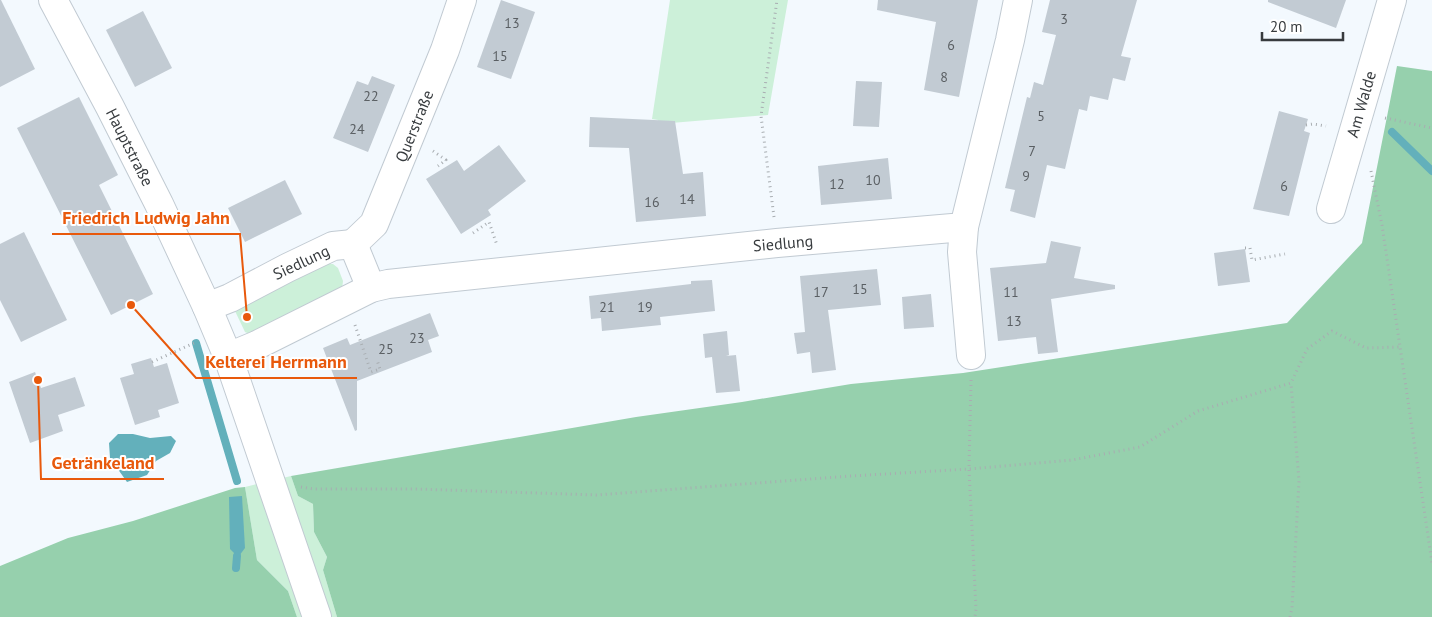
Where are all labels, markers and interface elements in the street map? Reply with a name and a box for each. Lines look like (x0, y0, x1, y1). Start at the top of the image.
house number: 3 (1060, 10, 1068, 28)
scale bar (1262, 10, 1343, 42)
house number: 13 (504, 14, 520, 32)
text: 20 m (1270, 17, 1303, 36)
house number: 6 (947, 36, 955, 54)
house number: 15 (492, 47, 508, 65)
house number: 8 (940, 68, 948, 86)
street label: Am Walde (1342, 68, 1380, 140)
house number: 22 (363, 87, 379, 105)
street label: Querstraße (390, 87, 438, 165)
street label: Hauptstraße (102, 105, 158, 189)
house number: 5 (1037, 107, 1045, 125)
house number: 24 (349, 120, 365, 138)
house number: 7 (1028, 142, 1036, 160)
house number: 9 (1022, 167, 1030, 185)
house number: 10 (865, 171, 881, 189)
house number: 12 (829, 175, 845, 193)
house number: 6 (1280, 177, 1288, 195)
house number: 14 (679, 190, 695, 208)
house number: 16 (644, 193, 660, 211)
callout: Friedrich Ludwig Jahn (52, 201, 240, 234)
text: Friedrich Ludwig Jahn (62, 206, 230, 229)
street label: Siedlung (752, 230, 814, 256)
street label: Siedlung (270, 240, 332, 284)
house number: 15 (852, 280, 868, 298)
house number: 17 (813, 283, 829, 301)
house number: 11 (1003, 283, 1019, 301)
house number: 21 (599, 298, 615, 316)
house number: 19 (637, 298, 653, 316)
house number: 13 (1006, 312, 1022, 330)
house number: 23 (409, 329, 425, 347)
house number: 25 (378, 340, 394, 358)
callout: Kelterei Herrmann (196, 345, 357, 378)
text: Kelterei Herrmann (205, 350, 347, 373)
callout: Getränkeland (41, 446, 164, 479)
text: Getränkeland (52, 451, 154, 474)

